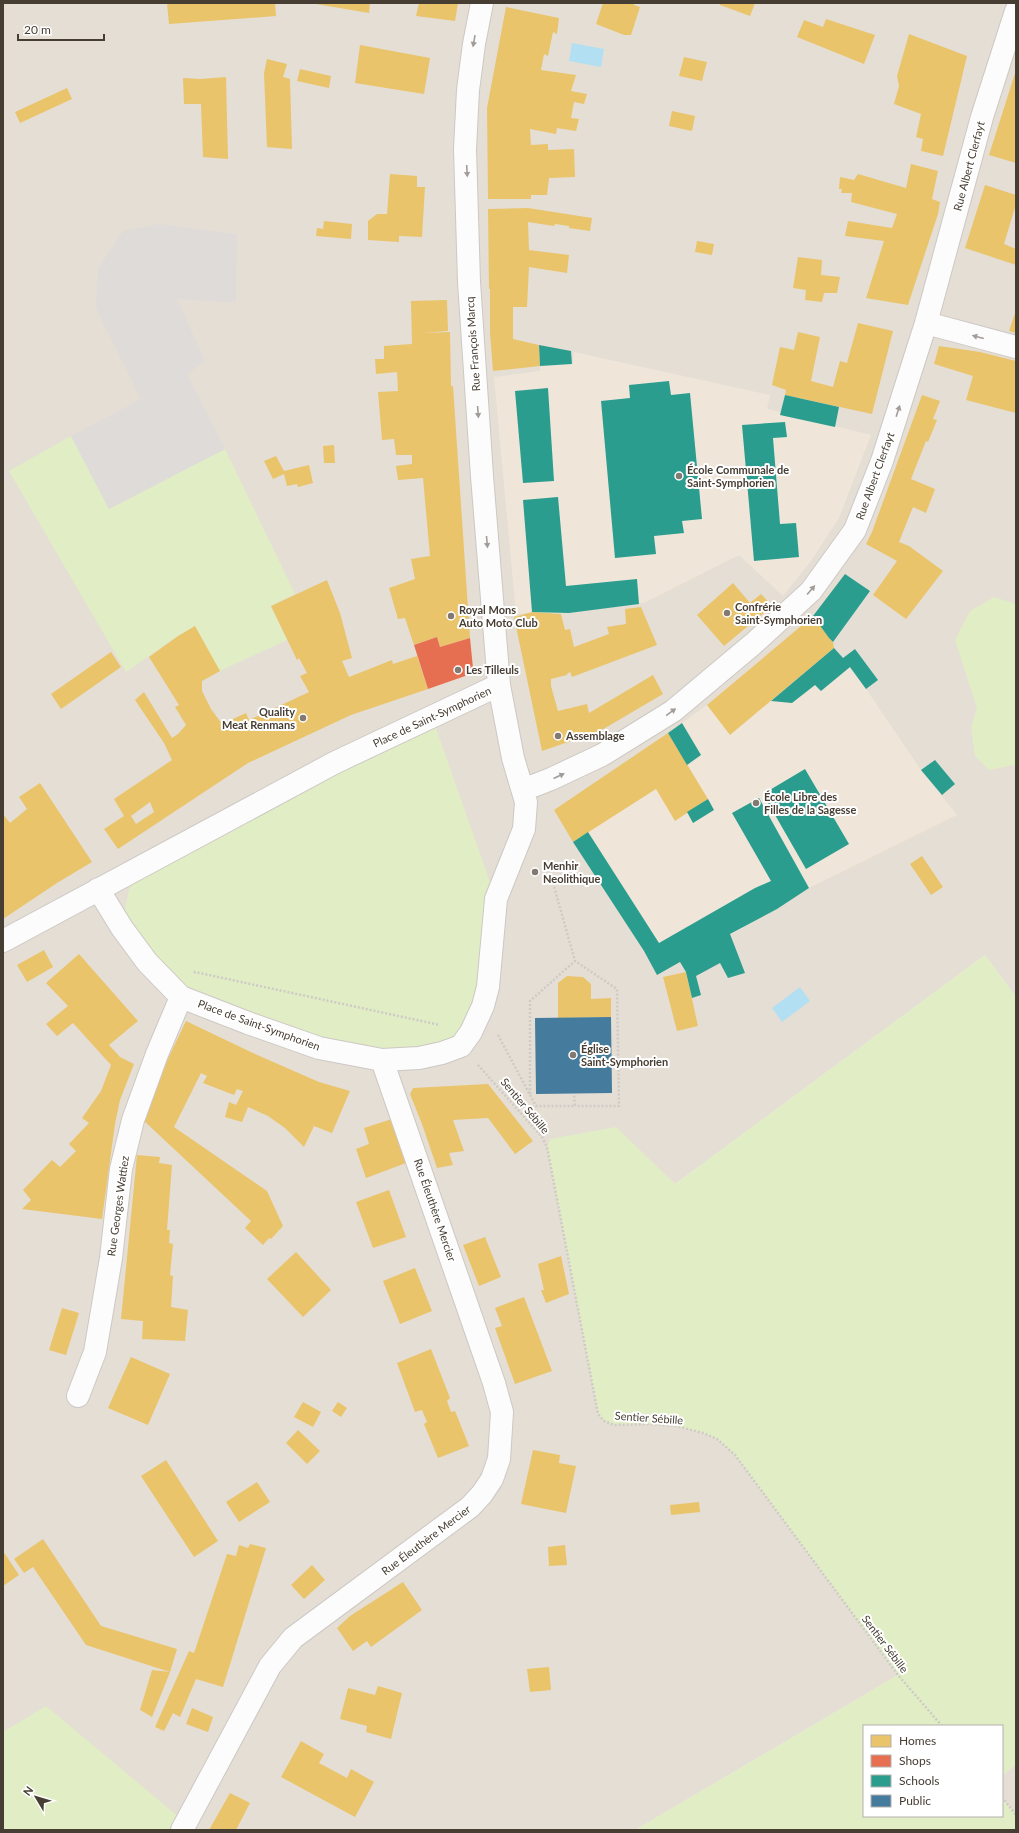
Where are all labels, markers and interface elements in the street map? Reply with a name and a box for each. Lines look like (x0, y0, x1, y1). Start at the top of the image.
scale bar (18, 16, 104, 42)
text: 20 m (24, 22, 51, 37)
one-way arrow (471, 35, 477, 47)
street label: Rue Albert Clerfayt (950, 120, 987, 212)
one-way arrow (463, 165, 470, 177)
street label: Rue François Marcq (463, 296, 482, 392)
one-way arrow (972, 334, 984, 340)
one-way arrow (895, 405, 901, 417)
one-way arrow (474, 406, 481, 418)
street label: Rue Albert Clerfayt (853, 430, 896, 521)
place label: École Communale de Saint-Symphorien (687, 463, 789, 489)
marker: École Communale de Saint-Symphorien (674, 471, 684, 481)
one-way arrow (484, 536, 491, 548)
one-way arrow (807, 584, 816, 595)
place label: Confrérie Saint-Symphorien (735, 600, 822, 626)
place label: Royal Mons Auto Moto Club (458, 603, 538, 629)
marker: Confrérie Saint-Symphorien (722, 608, 732, 618)
marker: Royal Mons Auto Moto Club (446, 611, 456, 621)
place label: Les Tilleuls (466, 663, 519, 676)
marker: Les Tilleuls (453, 665, 463, 675)
street label: Place de Saint-Symphorien (371, 683, 493, 750)
place label: Quality Meat Renmans (222, 705, 295, 731)
one-way arrow (666, 708, 677, 716)
marker: Quality Meat Renmans (298, 713, 308, 723)
place label: Assemblage (565, 729, 625, 742)
marker: Assemblage (553, 731, 563, 741)
one-way arrow (553, 773, 564, 779)
place label: École Libre des Filles de la Sagesse (764, 790, 856, 816)
marker: École Libre des Filles de la Sagesse (751, 798, 761, 808)
place label: Menhir Neolithique (543, 859, 601, 885)
marker: Menhir Neolithique (530, 867, 540, 877)
street label: Place de Saint-Symphorien (196, 996, 322, 1053)
place label: Église Saint-Symphorien (581, 1042, 668, 1068)
marker: Église Saint-Symphorien (568, 1050, 578, 1060)
street label: Sentier Sébille (498, 1075, 553, 1136)
street label: Rue Georges Wattiez (104, 1155, 131, 1257)
street label: Rue Éleuthère Mercier (412, 1157, 459, 1263)
street label: Sentier Sébille (614, 1409, 684, 1426)
street label: Rue Éleuthère Mercier (379, 1502, 473, 1577)
street label: Sentier Sébille (860, 1612, 911, 1675)
legend (863, 1725, 1003, 1817)
text: Homes (899, 1733, 936, 1748)
text: Shops (899, 1753, 931, 1768)
text: Schools (899, 1773, 940, 1788)
north arrow (16, 1777, 56, 1817)
text: N (20, 1783, 35, 1798)
text: Public (899, 1793, 931, 1808)

